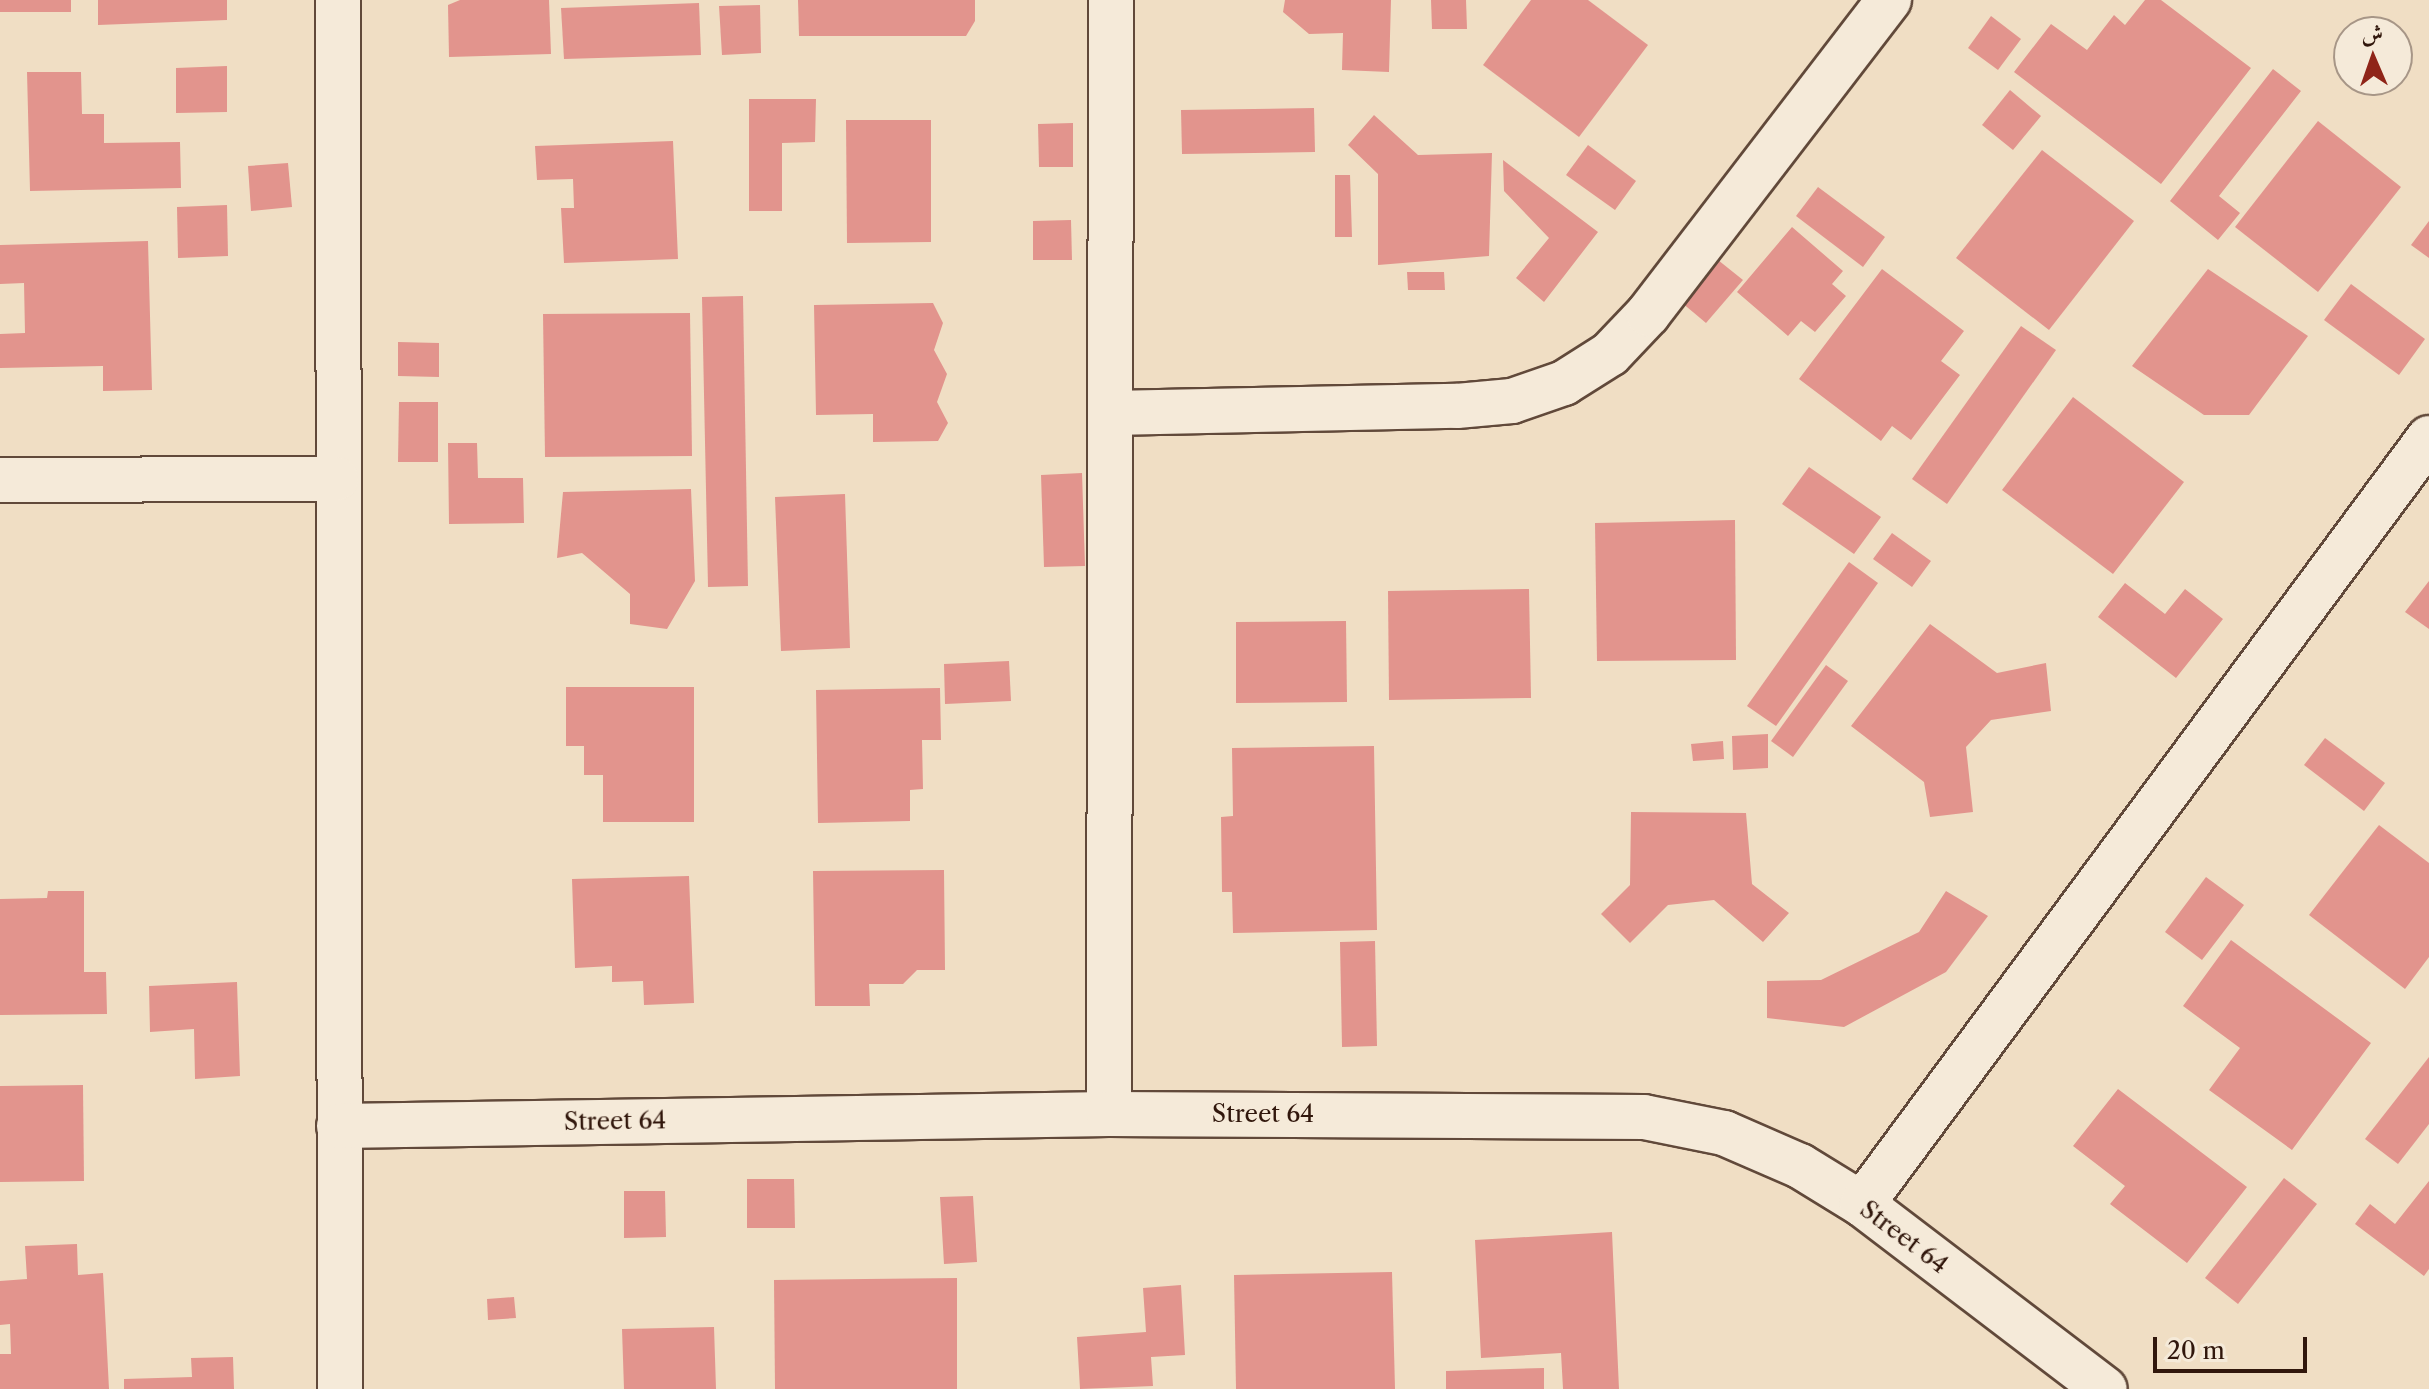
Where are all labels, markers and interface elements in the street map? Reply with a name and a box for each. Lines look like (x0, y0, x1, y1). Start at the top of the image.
north arrow (2333, 16, 2413, 96)
text: ش (2361, 20, 2384, 47)
street label: Street 64 (1212, 1100, 1314, 1128)
street label: Street 64 (564, 1106, 666, 1136)
street label: Street 64 (1854, 1195, 1954, 1279)
scale bar (2157, 1321, 2311, 1371)
text: 20 m (2167, 1336, 2225, 1365)

